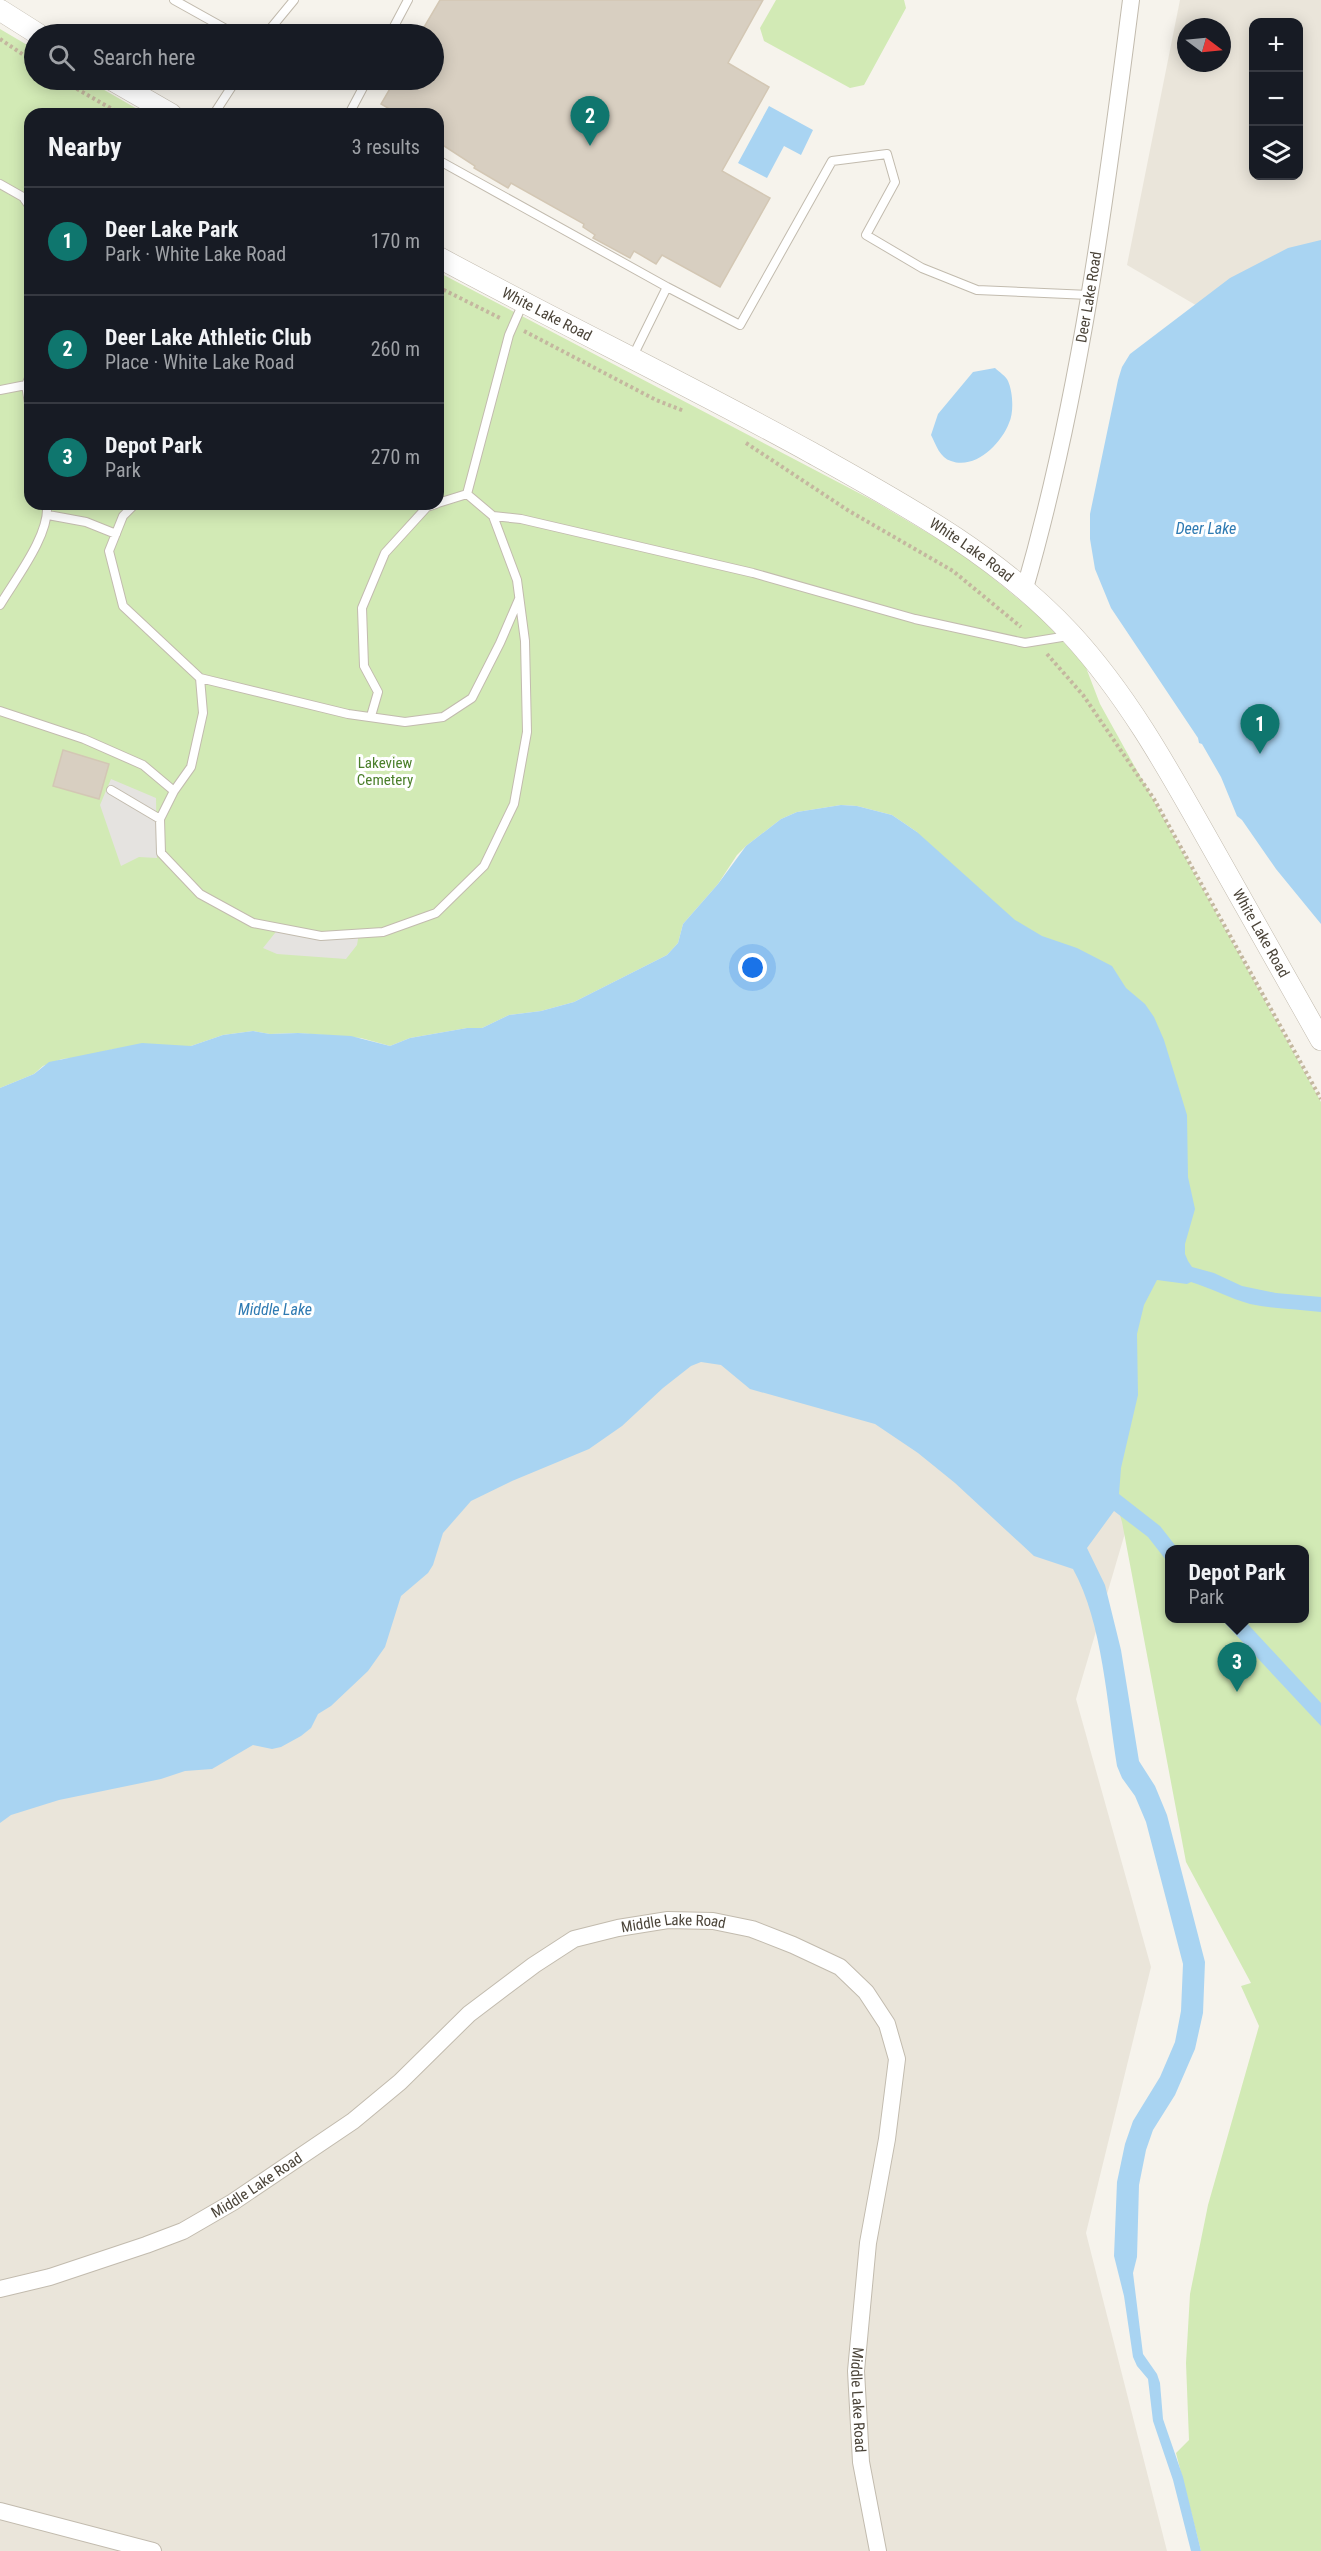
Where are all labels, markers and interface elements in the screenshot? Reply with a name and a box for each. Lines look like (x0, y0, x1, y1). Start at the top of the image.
north arrow (1177, 18, 1231, 72)
map controls (1249, 18, 1303, 180)
button: + (1249, 18, 1303, 72)
search box (24, 24, 444, 90)
icon: search (45, 41, 78, 74)
text: Search here (93, 45, 195, 70)
button: − (1249, 72, 1303, 126)
pin: 2 (570, 96, 610, 146)
button: layers (1249, 126, 1303, 180)
text: Nearby (48, 132, 122, 162)
text: 3 results (352, 135, 420, 159)
text: Deer Lake Park (105, 217, 238, 242)
text: 1 (62, 229, 73, 253)
text: 170 m (371, 229, 420, 253)
text: Park · White Lake Road (105, 242, 286, 266)
street label: Deer Lake Road (1072, 250, 1105, 344)
street label: White Lake Road (499, 284, 595, 345)
text: Deer Lake Athletic Club (105, 325, 312, 350)
text: 2 (62, 337, 73, 361)
text: 260 m (371, 337, 420, 361)
text: Place · White Lake Road (105, 350, 294, 374)
text: Depot Park (105, 433, 202, 458)
text: 3 (62, 445, 73, 469)
text: 270 m (371, 445, 420, 469)
text: Park (105, 458, 141, 482)
street label: White Lake Road (926, 514, 1017, 586)
water label: Deer Lake (1176, 519, 1236, 538)
pin: 1 (1240, 704, 1280, 754)
park label: Lakeview Cemetery (357, 754, 413, 789)
street label: White Lake Road (1229, 886, 1293, 981)
your location (738, 953, 767, 982)
water label: Middle Lake (238, 1300, 312, 1319)
popup (1165, 1545, 1309, 1623)
text: Depot Park (1188, 1560, 1286, 1585)
text: Park (1188, 1585, 1224, 1609)
pin: 3 (1218, 1642, 1256, 1692)
street label: Middle Lake Road (620, 1911, 727, 1936)
street label: Middle Lake Road (208, 2149, 306, 2222)
street label: Middle Lake Road (847, 2346, 869, 2453)

